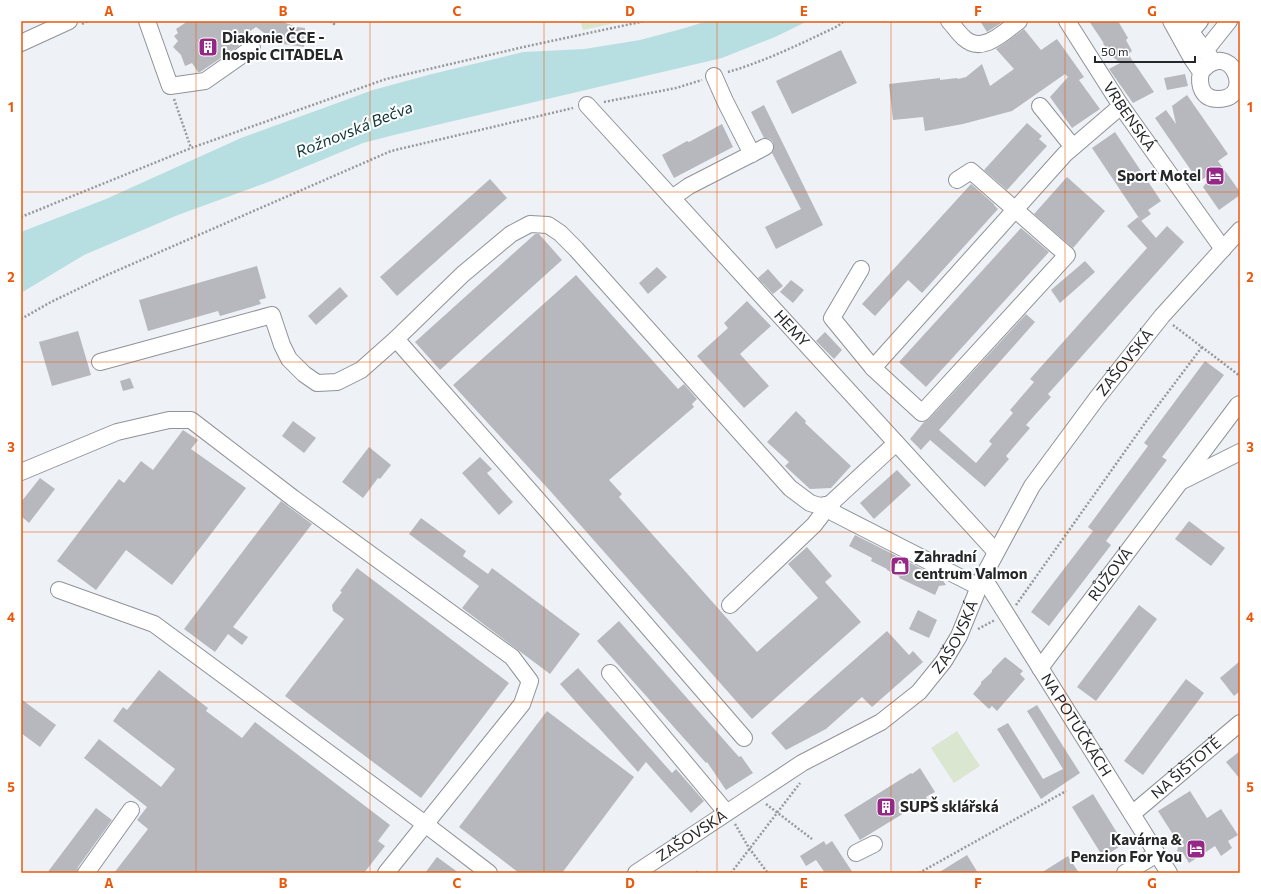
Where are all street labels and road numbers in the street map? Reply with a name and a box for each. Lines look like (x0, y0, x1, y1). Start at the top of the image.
street label: VRBENSKÁ (1100, 78, 1161, 154)
street label: HEMY (771, 306, 814, 350)
street label: ZAŠOVSKÁ (1092, 324, 1156, 399)
street label: RŮŽOVÁ (1084, 543, 1135, 604)
street label: ZAŠOVSKÁ (928, 597, 981, 677)
street label: NA POTŮČKÁCH (1038, 670, 1116, 779)
street label: NA ŠIŠTOTĚ (1147, 732, 1224, 802)
street label: ZAŠOVSKÁ (653, 805, 730, 865)

